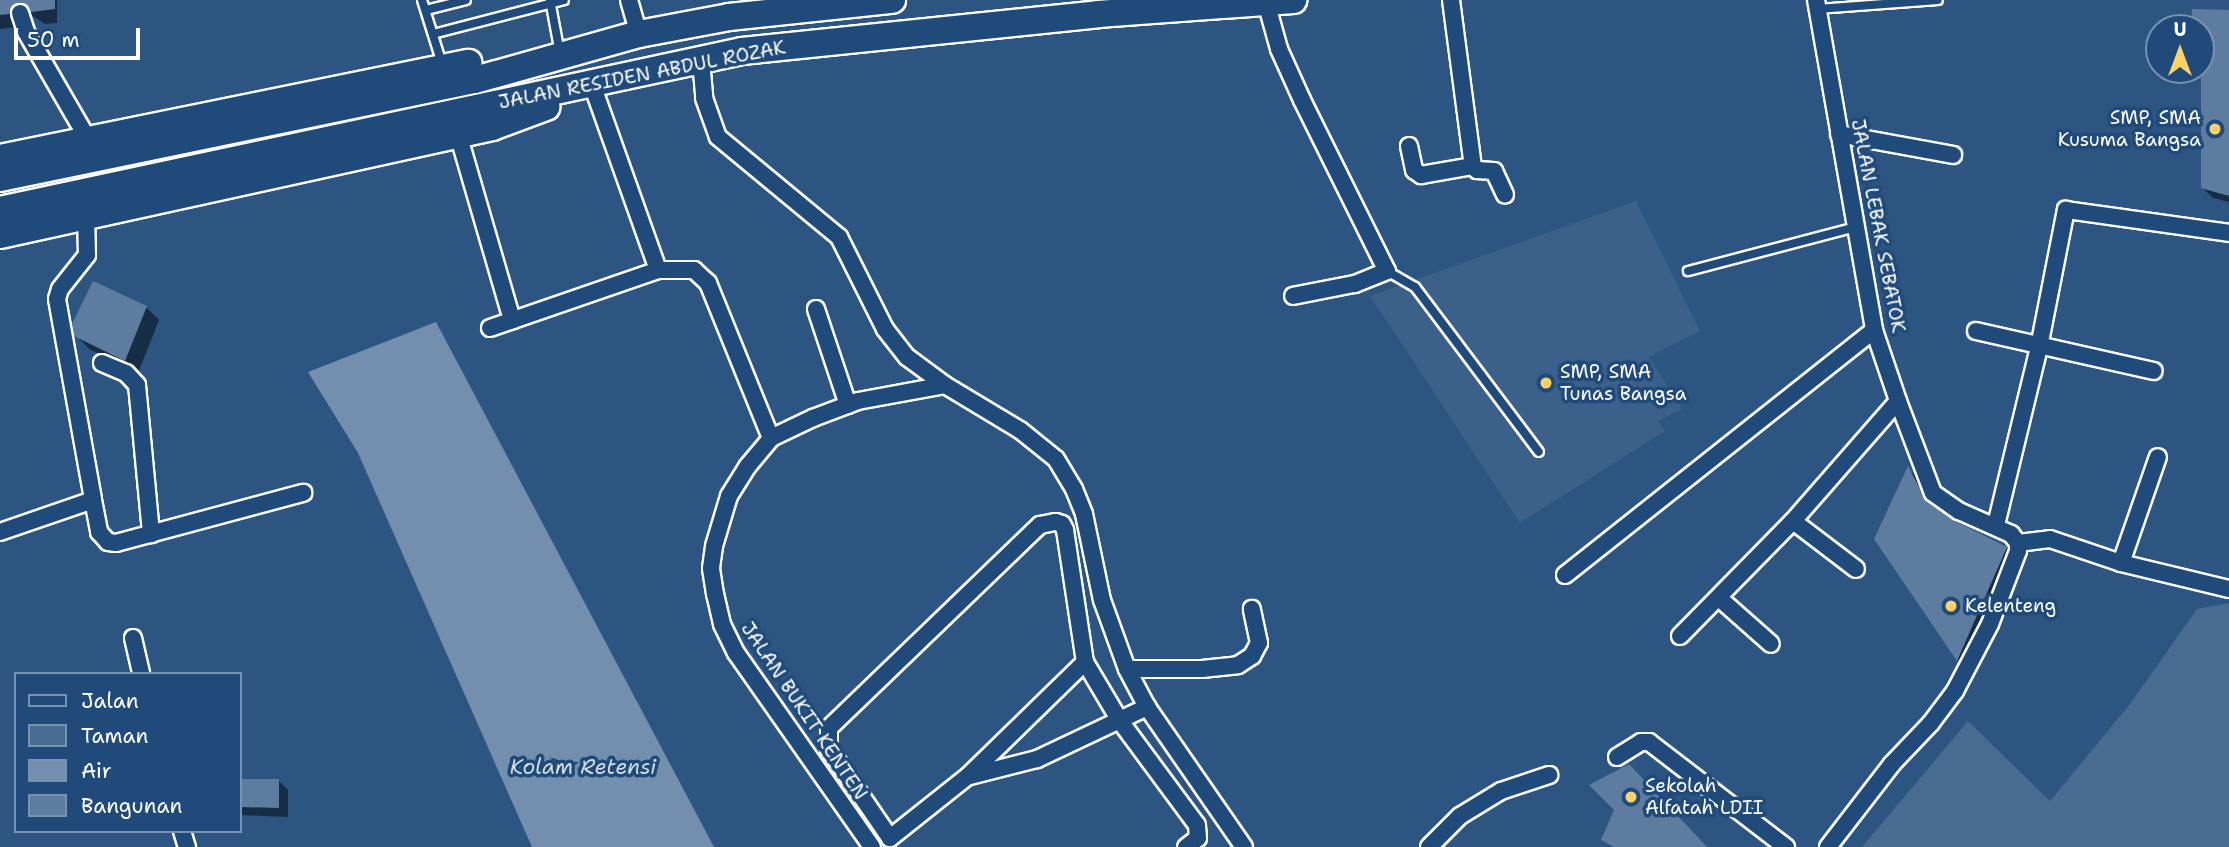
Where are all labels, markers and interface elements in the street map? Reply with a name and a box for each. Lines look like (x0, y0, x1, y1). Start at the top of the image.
scale bar (18, 14, 144, 58)
north arrow (2145, 14, 2215, 84)
text: U (2174, 17, 2187, 42)
text: 50 m (27, 26, 80, 54)
street label: JALAN RESIDEN ABDUL ROZAK (497, 36, 787, 114)
place label: SMP, SMA Kusuma Bangsa (2058, 107, 2201, 151)
street label: JALAN LEBAK SEBATOK (1846, 117, 1910, 335)
marker: SMP, SMA Kusuma Bangsa (2207, 121, 2223, 137)
place label: SMP, SMA Tunas Bangsa (1560, 361, 1687, 405)
marker: SMP, SMA Tunas Bangsa (1538, 375, 1554, 391)
place label: Kelenteng (1965, 595, 2056, 617)
marker: Kelenteng (1943, 598, 1959, 614)
street label: JALAN BUKIT KENTEN (736, 618, 872, 804)
legend (14, 672, 242, 833)
text: Jalan (81, 687, 139, 715)
text: Taman (81, 722, 148, 750)
water label: Kolam Retensi (510, 754, 656, 780)
text: Air (81, 757, 112, 785)
place label: Sekolah Alfatah LDII (1645, 775, 1763, 819)
marker: Sekolah Alfatah LDII (1623, 789, 1639, 805)
text: Bangunan (81, 792, 182, 820)

